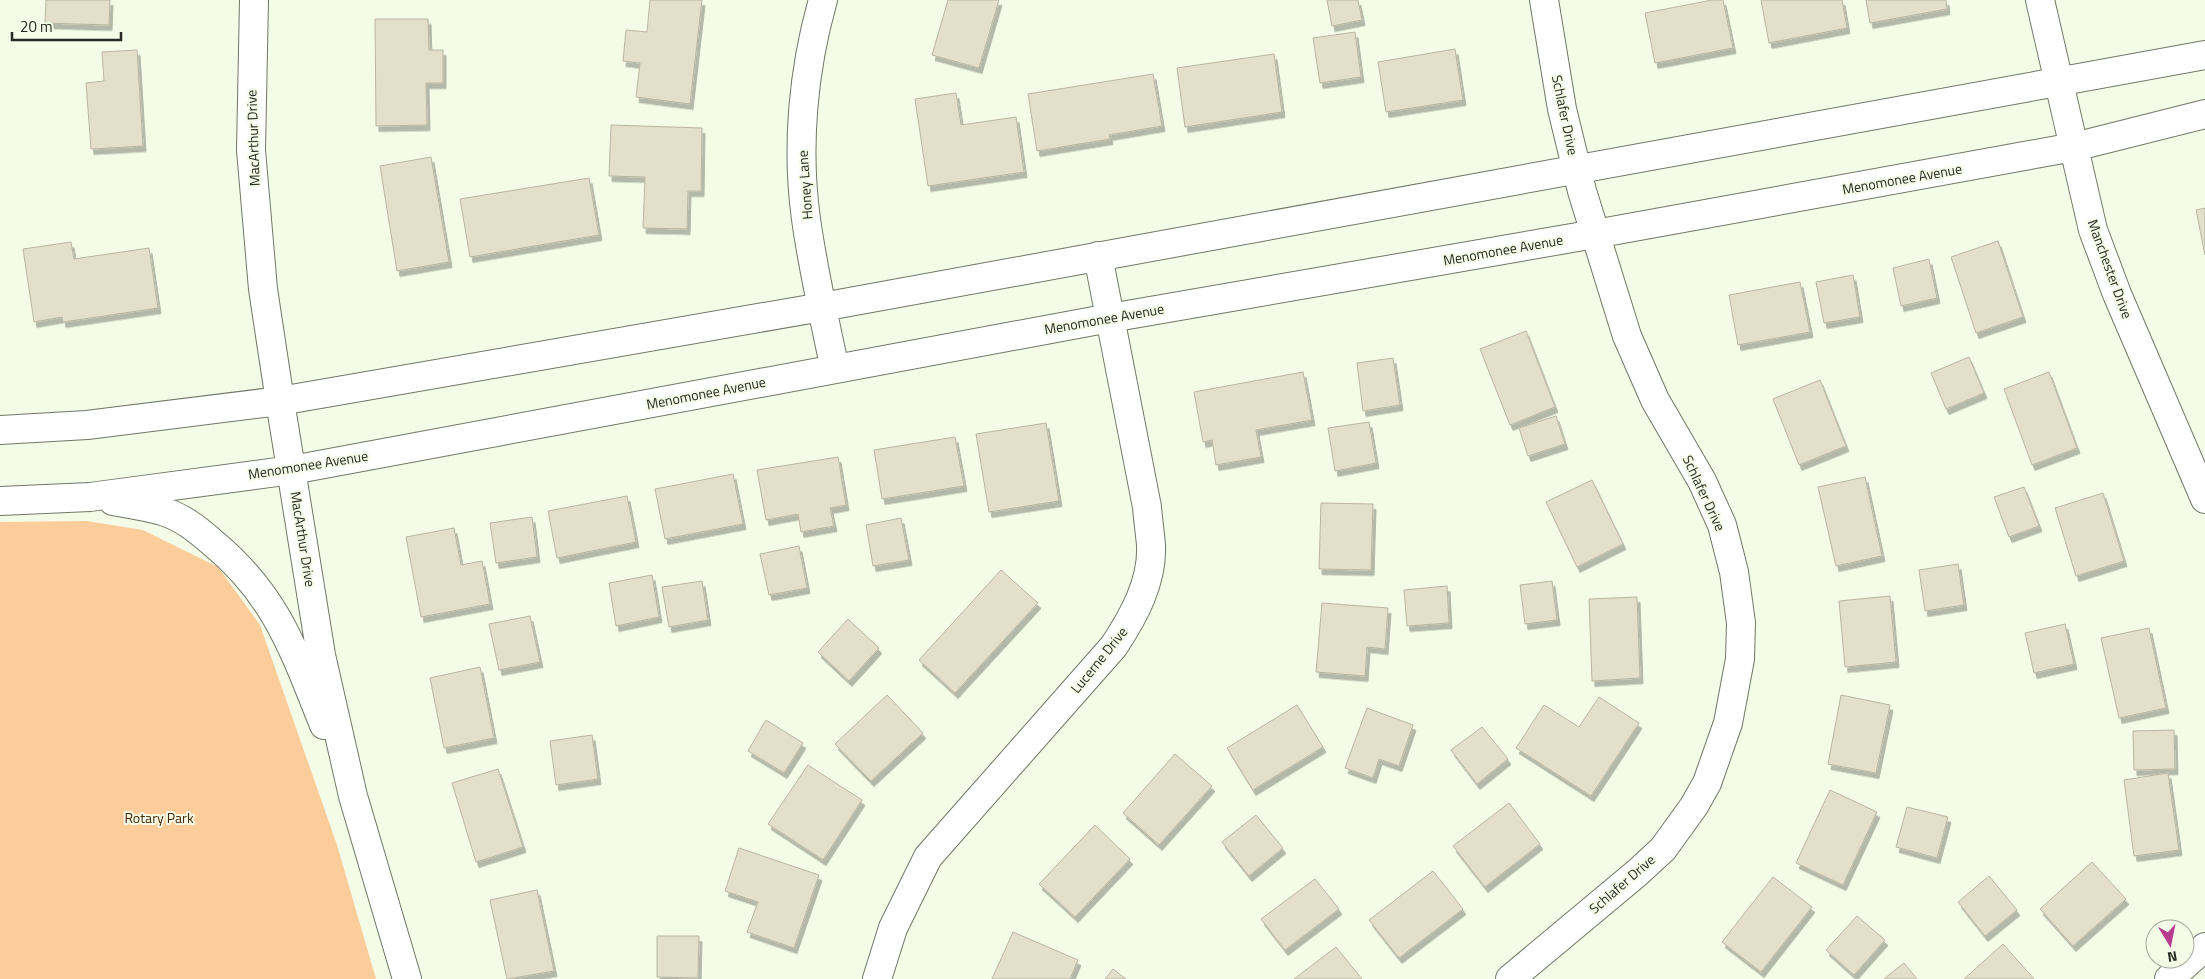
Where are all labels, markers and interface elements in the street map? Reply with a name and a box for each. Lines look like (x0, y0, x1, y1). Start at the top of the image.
scale bar (12, 10, 121, 42)
text: 20 m (20, 15, 53, 38)
street label: Schlafer Drive (1547, 73, 1584, 157)
street label: MacArthur Drive (240, 89, 265, 187)
street label: Honey Lane (792, 150, 817, 220)
street label: Menomonee Avenue (1840, 158, 1963, 199)
street label: Manchester Drive (2083, 216, 2138, 321)
street label: Menomonee Avenue (1441, 229, 1564, 270)
street label: Menomonee Avenue (1042, 298, 1165, 339)
street label: Menomonee Avenue (644, 371, 767, 414)
street label: Menomonee Avenue (246, 445, 369, 484)
street label: Schlafer Drive (1678, 451, 1731, 534)
street label: MacArthur Drive (286, 490, 321, 588)
street label: Lucerne Drive (1065, 622, 1132, 697)
park label: Rotary Park (124, 807, 194, 828)
street label: Schlafer Drive (1584, 849, 1659, 918)
north arrow (2145, 919, 2195, 969)
text: N (2166, 946, 2179, 968)

